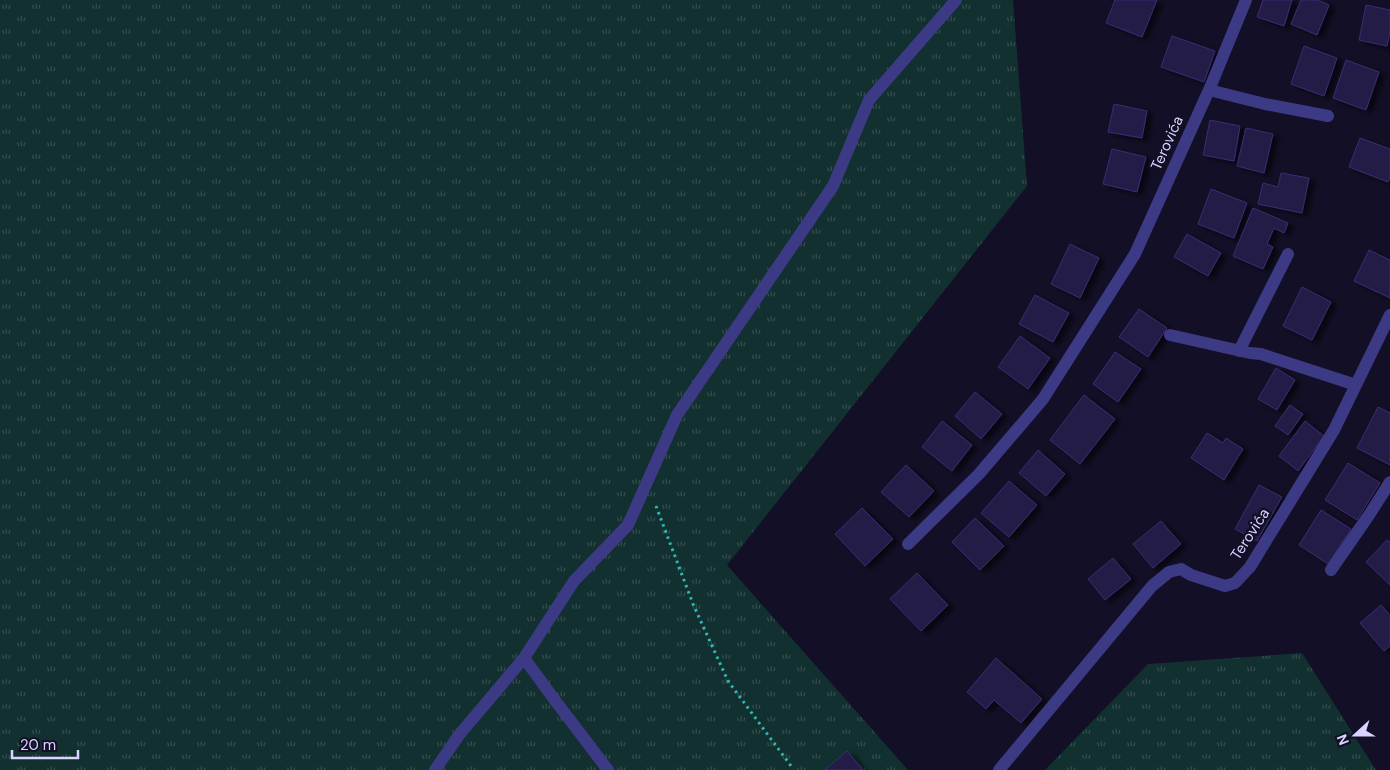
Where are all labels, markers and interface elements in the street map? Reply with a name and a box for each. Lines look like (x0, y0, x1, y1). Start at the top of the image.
street label: Terovića (1146, 113, 1188, 173)
street label: Terovića (1226, 504, 1274, 564)
north arrow (1330, 710, 1380, 760)
scale bar (12, 728, 79, 760)
text: N (1333, 732, 1353, 748)
text: 20 m (20, 735, 56, 755)

